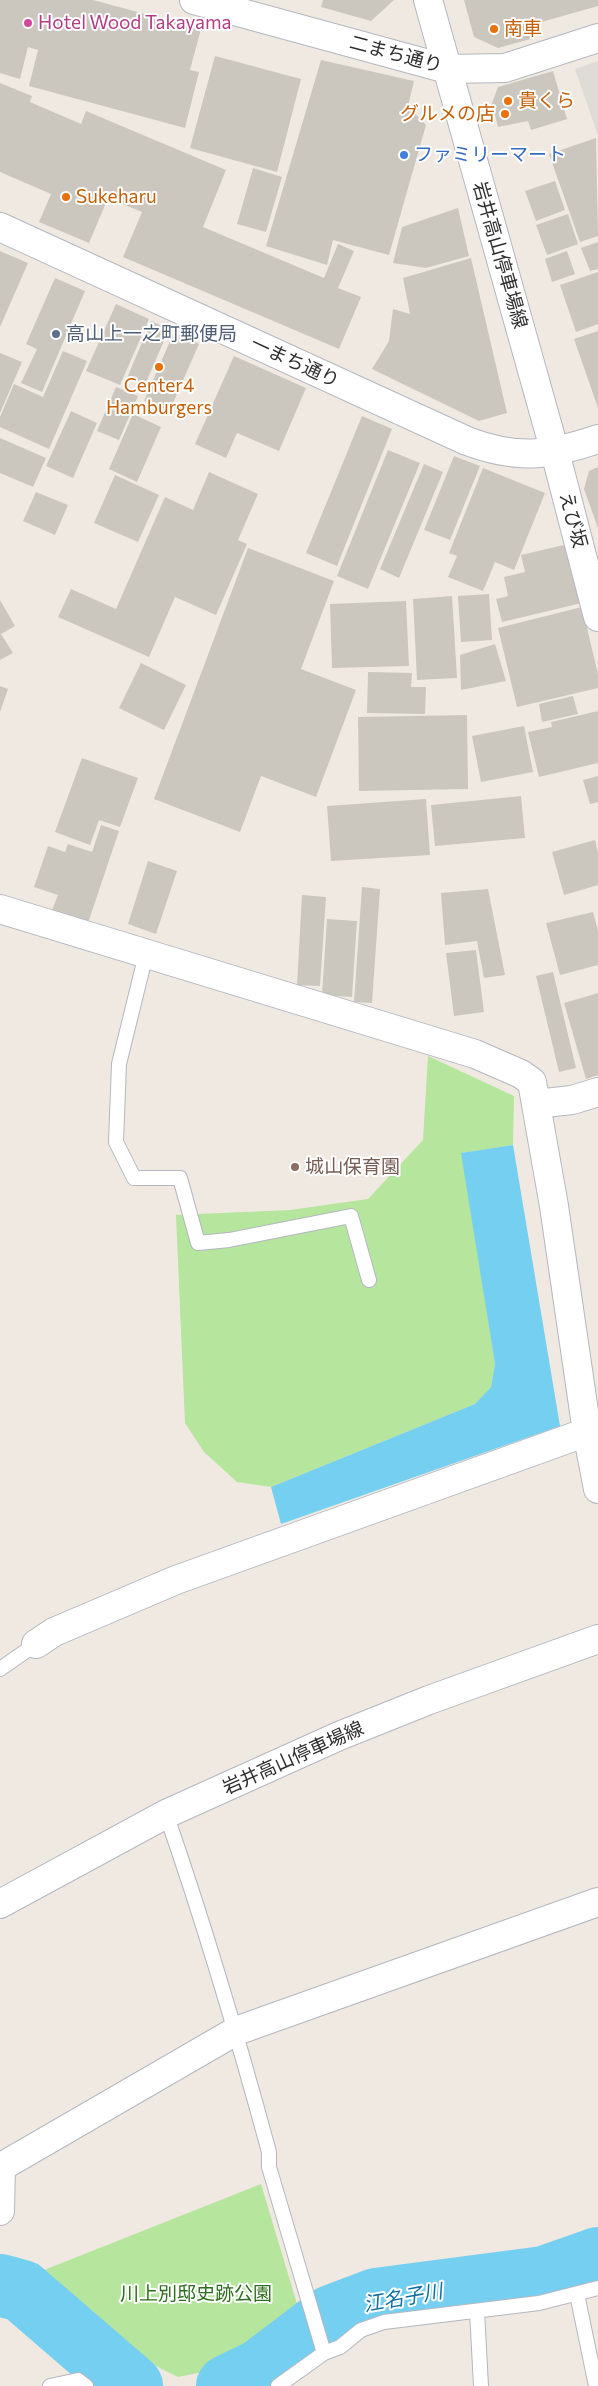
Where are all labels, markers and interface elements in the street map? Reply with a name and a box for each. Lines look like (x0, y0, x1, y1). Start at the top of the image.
place label: Hotel Wood Takayama (38, 12, 232, 34)
marker: Hotel Wood Takayama (22, 17, 34, 29)
place label: 南車 (504, 18, 542, 40)
marker: 南車 (488, 23, 500, 35)
street label: 二まち通り (347, 31, 445, 77)
place label: 貴くら (518, 90, 575, 112)
marker: 貴くら (502, 95, 514, 107)
place label: グルメの店 (400, 103, 495, 125)
marker: グルメの店 (499, 108, 511, 120)
place label: ファミリーマート (414, 144, 566, 166)
marker: ファミリーマート (398, 149, 410, 161)
street label: 岩井高山停車場線 (468, 179, 532, 331)
place label: Sukeharu (76, 186, 157, 208)
marker: Sukeharu (60, 191, 72, 203)
place label: 高山上一之町郵便局 (66, 323, 237, 345)
marker: 高山上一之町郵便局 (50, 328, 62, 340)
street label: 一まち通り (247, 332, 343, 392)
marker: Center4 Hamburgers (153, 361, 165, 373)
place label: Center4 Hamburgers (106, 375, 212, 419)
street label: えび坂 (555, 490, 591, 550)
place label: 城山保育園 (305, 1156, 400, 1178)
marker: 城山保育園 (289, 1161, 301, 1173)
street label: 岩井高山停車場線 (219, 1717, 367, 1799)
water label: 江名子川 (362, 2279, 444, 2317)
park label: 川上別邸史跡公園 (120, 2283, 272, 2305)

